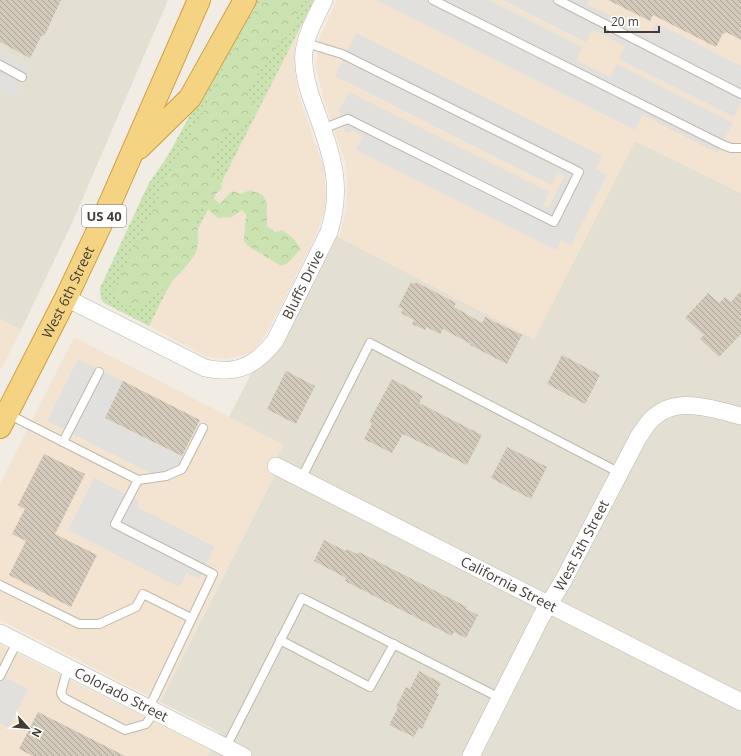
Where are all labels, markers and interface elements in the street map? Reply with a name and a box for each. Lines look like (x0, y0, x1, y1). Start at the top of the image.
scale bar (605, 8, 659, 34)
text: 20 m (611, 13, 639, 30)
road number: US 40 (82, 205, 126, 227)
street label: West 6th Street (37, 243, 98, 341)
street label: Bluffs Drive (277, 246, 328, 322)
street label: West 5th Street (549, 496, 613, 594)
street label: California Street (458, 551, 560, 616)
street label: Colorado Street (72, 662, 172, 726)
north arrow (8, 708, 48, 748)
text: N (29, 725, 46, 740)

